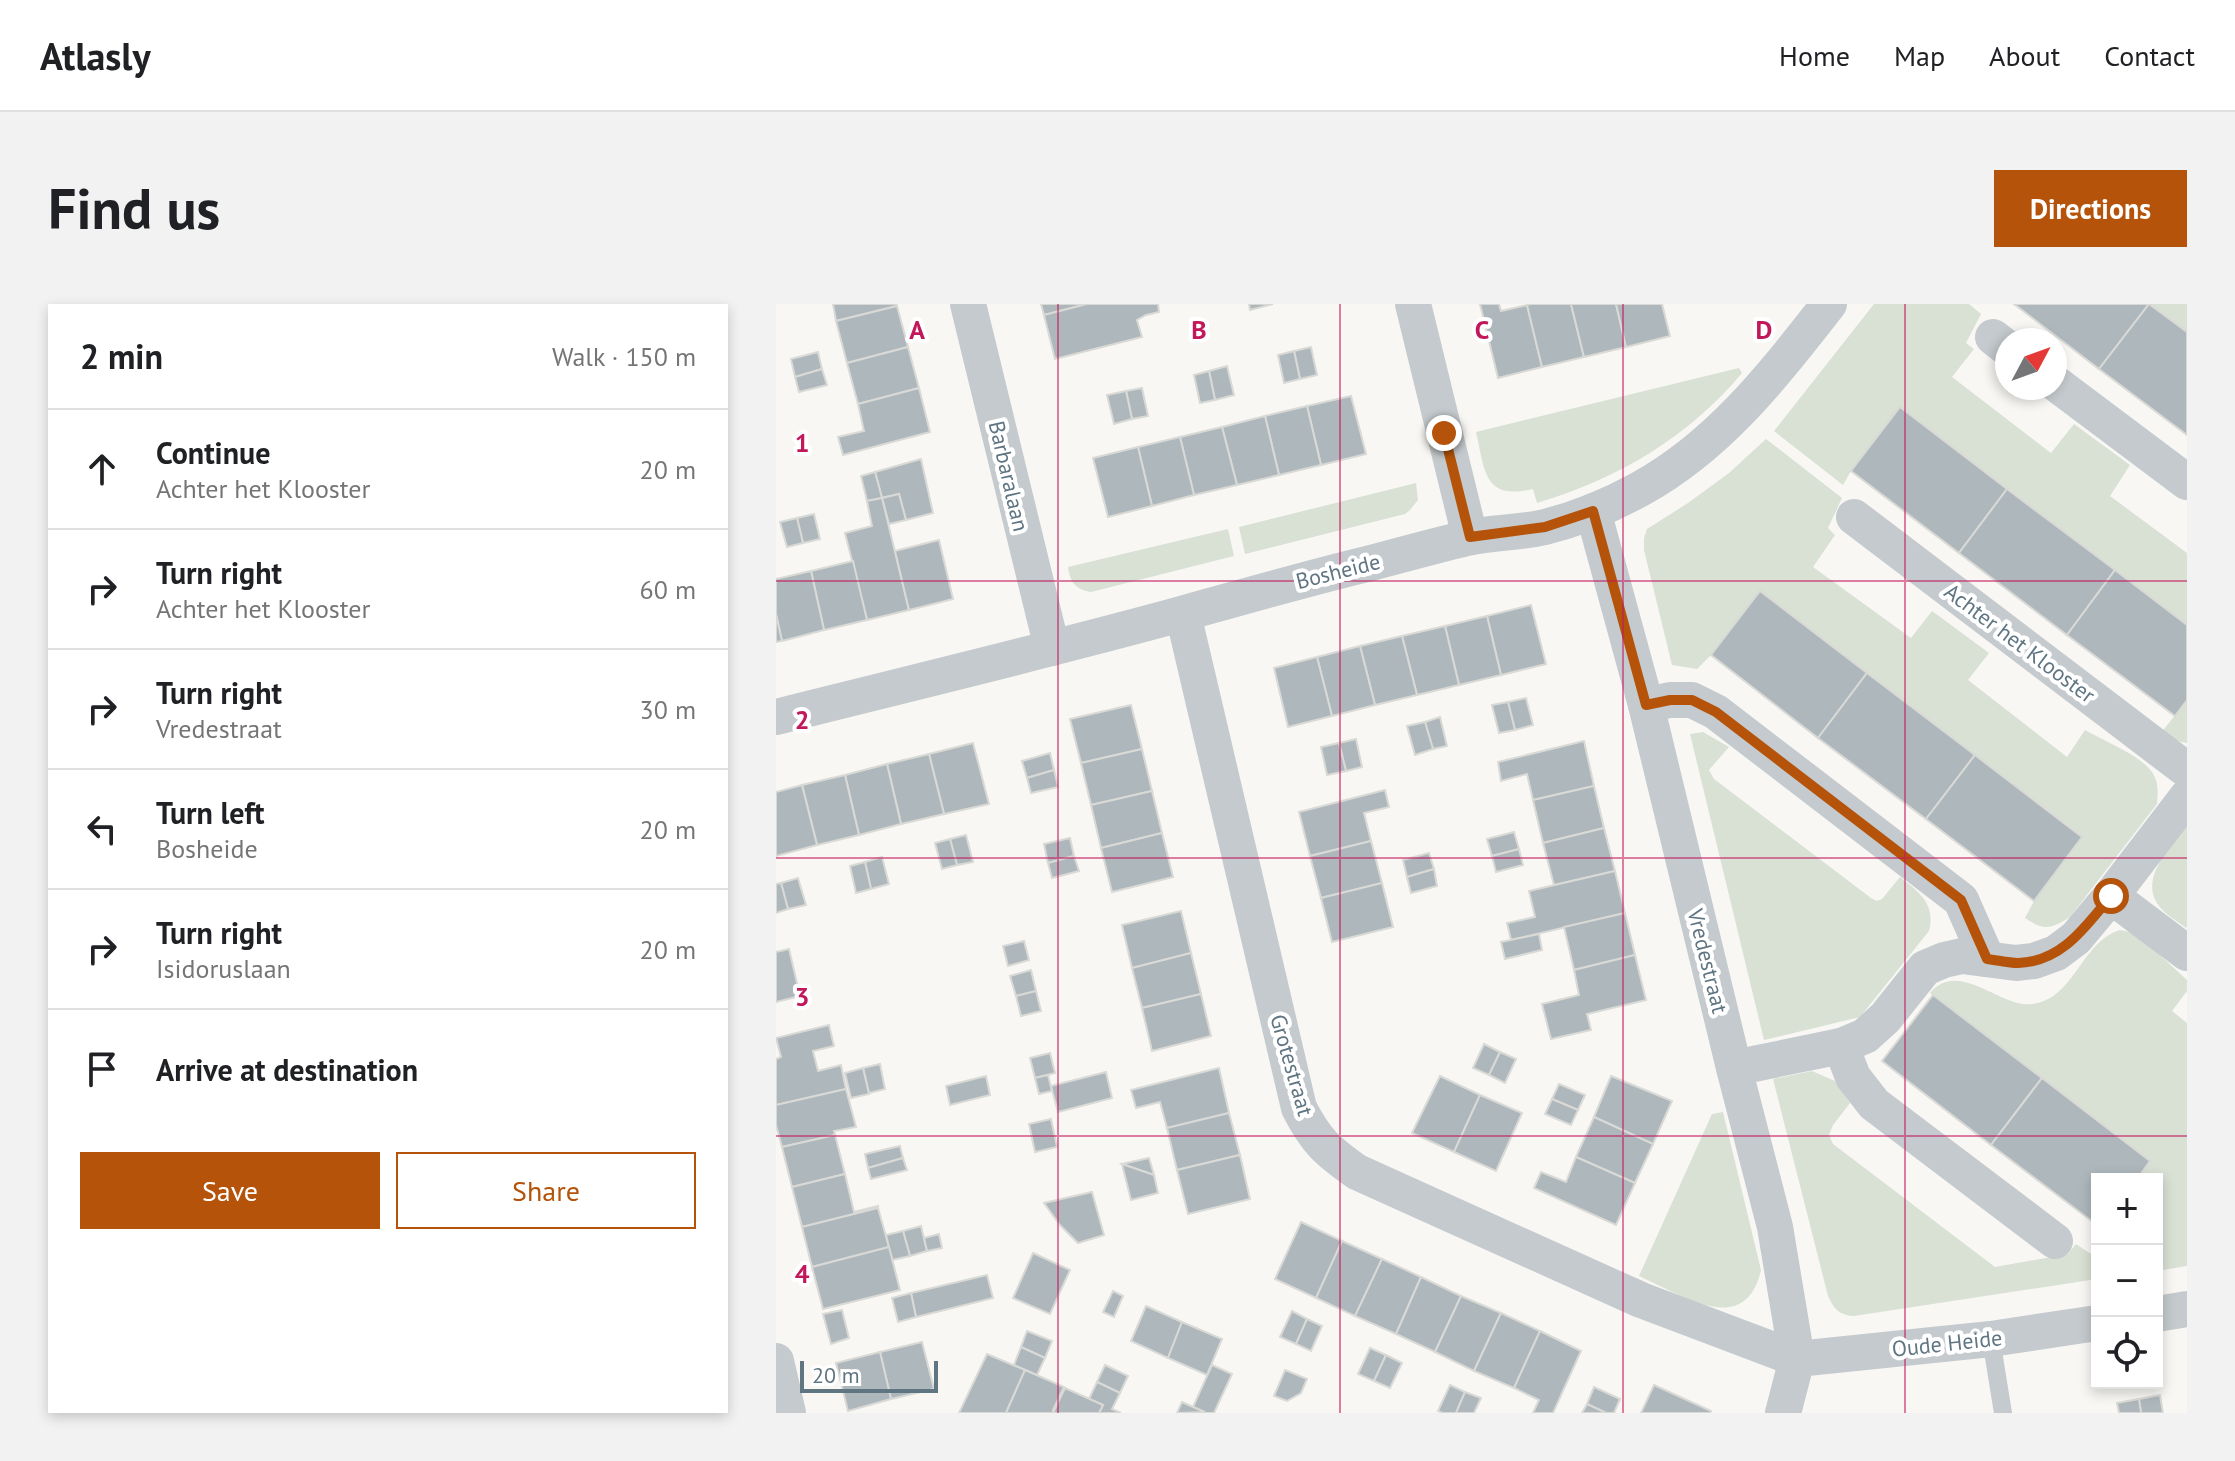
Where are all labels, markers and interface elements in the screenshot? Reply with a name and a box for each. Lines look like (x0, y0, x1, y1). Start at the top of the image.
text: Atlasly (40, 31, 151, 80)
text: Home (1779, 37, 1850, 74)
text: Map (1894, 37, 1945, 74)
text: About (1989, 37, 2060, 74)
text: Contact (2104, 37, 2195, 74)
button: Directions (1994, 170, 2187, 247)
text: Find us (48, 172, 220, 244)
text: A (909, 313, 925, 346)
text: B (1191, 313, 1207, 346)
text: C (1475, 313, 1489, 346)
text: D (1756, 313, 1772, 346)
north arrow (1995, 328, 2067, 400)
text: 2 min (80, 334, 163, 378)
text: Walk · 150 m (552, 340, 696, 373)
route end (1426, 415, 1462, 451)
street label: Barbaralaan (983, 418, 1035, 534)
text: 1 (795, 426, 809, 459)
text: Continue (156, 433, 270, 472)
icon: ahead (80, 447, 124, 491)
text: 20 m (640, 453, 696, 486)
text: Achter het Klooster (156, 472, 370, 505)
street label: Bosheide (1293, 547, 1383, 595)
text: Turn right (156, 553, 282, 592)
icon: right (80, 567, 124, 611)
text: 60 m (640, 573, 696, 606)
street label: Achter het Klooster (1939, 577, 2101, 709)
text: Achter het Klooster (156, 592, 370, 625)
text: Turn right (156, 673, 282, 712)
icon: right (80, 687, 124, 731)
text: 30 m (640, 693, 696, 726)
text: 2 (795, 703, 809, 736)
text: Vredestraat (156, 712, 282, 745)
text: Turn left (156, 793, 264, 832)
icon: left (80, 807, 124, 851)
text: 20 m (640, 813, 696, 846)
text: Bosheide (156, 832, 258, 865)
route start (2093, 878, 2129, 914)
street label: Vredestraat (1681, 905, 1735, 1017)
text: Turn right (156, 913, 282, 952)
icon: right (80, 927, 124, 971)
text: 20 m (640, 933, 696, 966)
text: Isidoruslaan (156, 952, 291, 985)
text: 3 (795, 980, 809, 1013)
street label: Grotestraat (1264, 1011, 1320, 1120)
icon: arrive (80, 1047, 124, 1091)
text: Arrive at destination (156, 1050, 418, 1089)
button: Save (80, 1152, 380, 1229)
button: Share (396, 1152, 696, 1229)
map controls (2091, 1173, 2163, 1389)
button: + (2091, 1173, 2163, 1245)
button: − (2091, 1245, 2163, 1317)
text: 4 (795, 1257, 810, 1290)
button: locate (2091, 1317, 2163, 1389)
street label: Oude Heide (1891, 1323, 2003, 1363)
scale bar (800, 1357, 938, 1393)
text: 20 m (812, 1361, 860, 1389)

